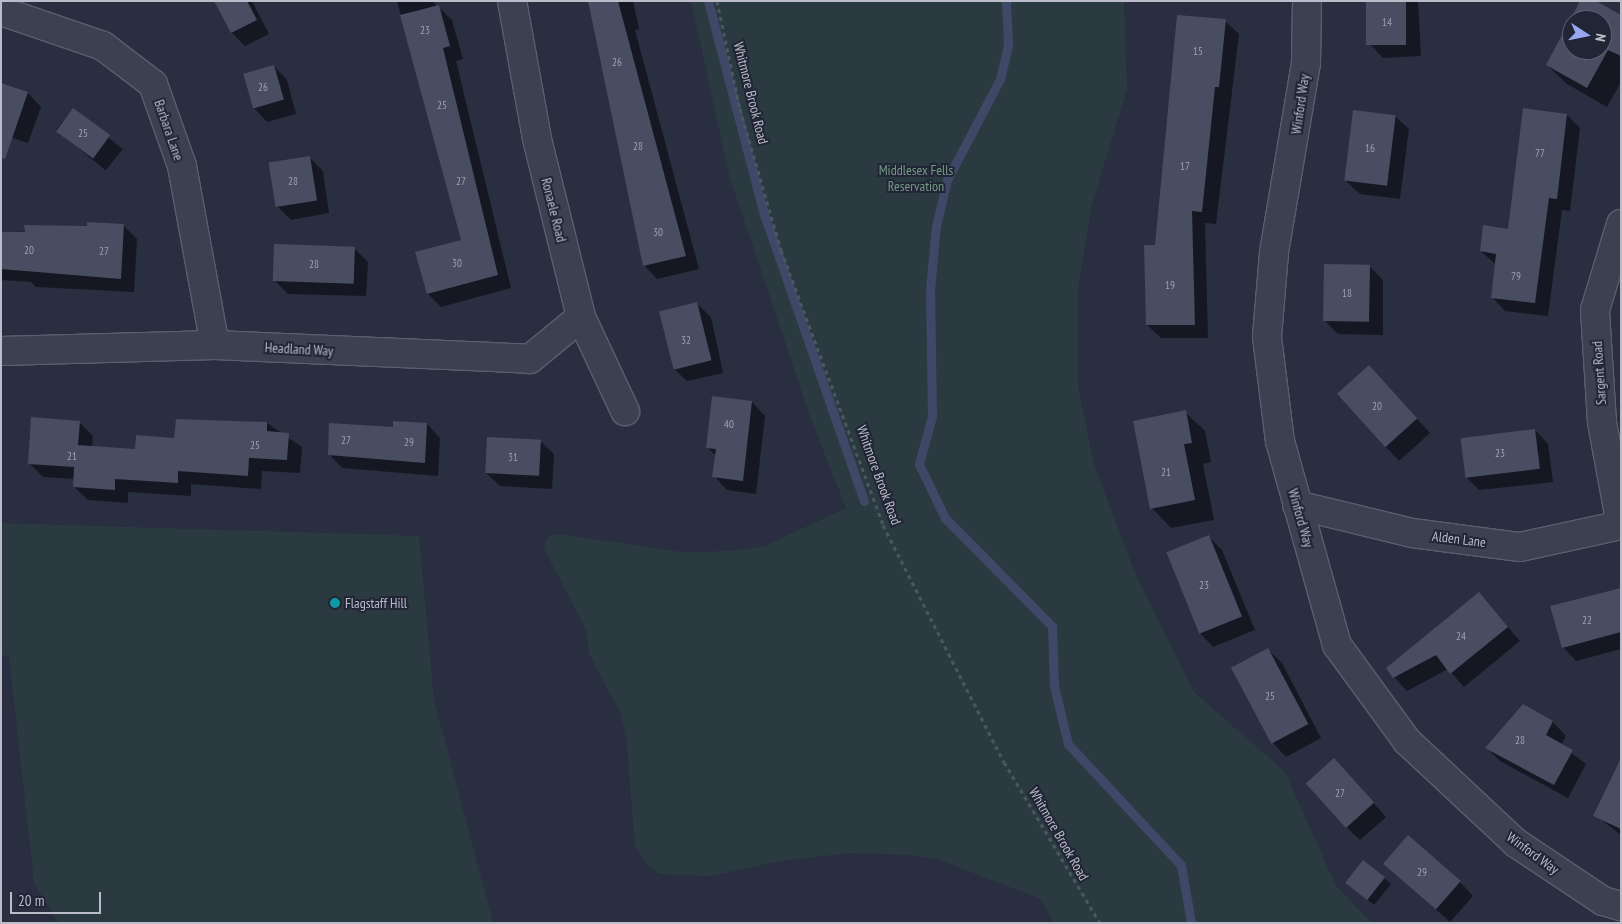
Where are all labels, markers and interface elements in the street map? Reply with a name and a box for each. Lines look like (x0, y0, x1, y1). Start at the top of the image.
north arrow (1562, 10, 1612, 60)
house number: 14 (1382, 15, 1392, 29)
house number: 23 (420, 23, 430, 37)
text: N (1591, 32, 1610, 43)
street label: Whitmore Brook Road (730, 40, 772, 146)
house number: 15 (1193, 44, 1203, 58)
house number: 26 (612, 55, 622, 69)
street label: Winford Way (1287, 73, 1313, 135)
house number: 26 (258, 80, 268, 94)
street label: Barbara Lane (151, 97, 187, 163)
house number: 25 (437, 98, 447, 112)
house number: 25 (78, 126, 88, 140)
house number: 28 (633, 139, 643, 153)
house number: 16 (1365, 141, 1375, 155)
house number: 77 (1535, 146, 1545, 160)
house number: 17 (1180, 159, 1190, 173)
park label: Middlesex Fells Reservation (879, 162, 953, 194)
house number: 28 (288, 174, 298, 188)
house number: 27 (456, 174, 466, 188)
street label: Ronaele Road (538, 176, 570, 244)
house number: 30 (653, 225, 663, 239)
house number: 20 (24, 243, 34, 257)
house number: 27 (99, 244, 109, 258)
house number: 30 (452, 256, 462, 270)
house number: 28 (309, 257, 319, 271)
house number: 79 (1511, 269, 1521, 283)
house number: 19 (1165, 278, 1175, 292)
house number: 18 (1342, 286, 1352, 300)
house number: 32 (681, 333, 691, 347)
street label: Headland Way (264, 339, 334, 359)
street label: Sargent Road (1588, 340, 1610, 406)
house number: 20 (1372, 399, 1382, 413)
house number: 40 (724, 417, 734, 431)
street label: Whitmore Brook Road (853, 423, 905, 527)
house number: 27 (341, 433, 351, 447)
house number: 29 (404, 435, 414, 449)
house number: 25 (250, 438, 260, 452)
house number: 23 (1495, 446, 1505, 460)
house number: 21 (67, 449, 77, 463)
house number: 31 (508, 450, 518, 464)
house number: 21 (1161, 465, 1171, 479)
street label: Winford Way (1285, 486, 1317, 550)
street label: Alden Lane (1431, 527, 1487, 551)
house number: 23 (1199, 578, 1209, 592)
place label: Flagstaff Hill (345, 595, 407, 611)
marker: Flagstaff Hill (329, 597, 341, 609)
house number: 22 (1582, 613, 1592, 627)
house number: 24 (1456, 629, 1466, 643)
house number: 25 (1265, 689, 1275, 703)
house number: 28 (1515, 733, 1525, 747)
street label: Whitmore Brook Road (1025, 784, 1093, 884)
house number: 27 (1335, 786, 1345, 800)
street label: Winford Way (1503, 828, 1563, 878)
house number: 29 (1417, 865, 1427, 879)
scale bar (12, 882, 104, 914)
text: 20 m (18, 891, 44, 910)

